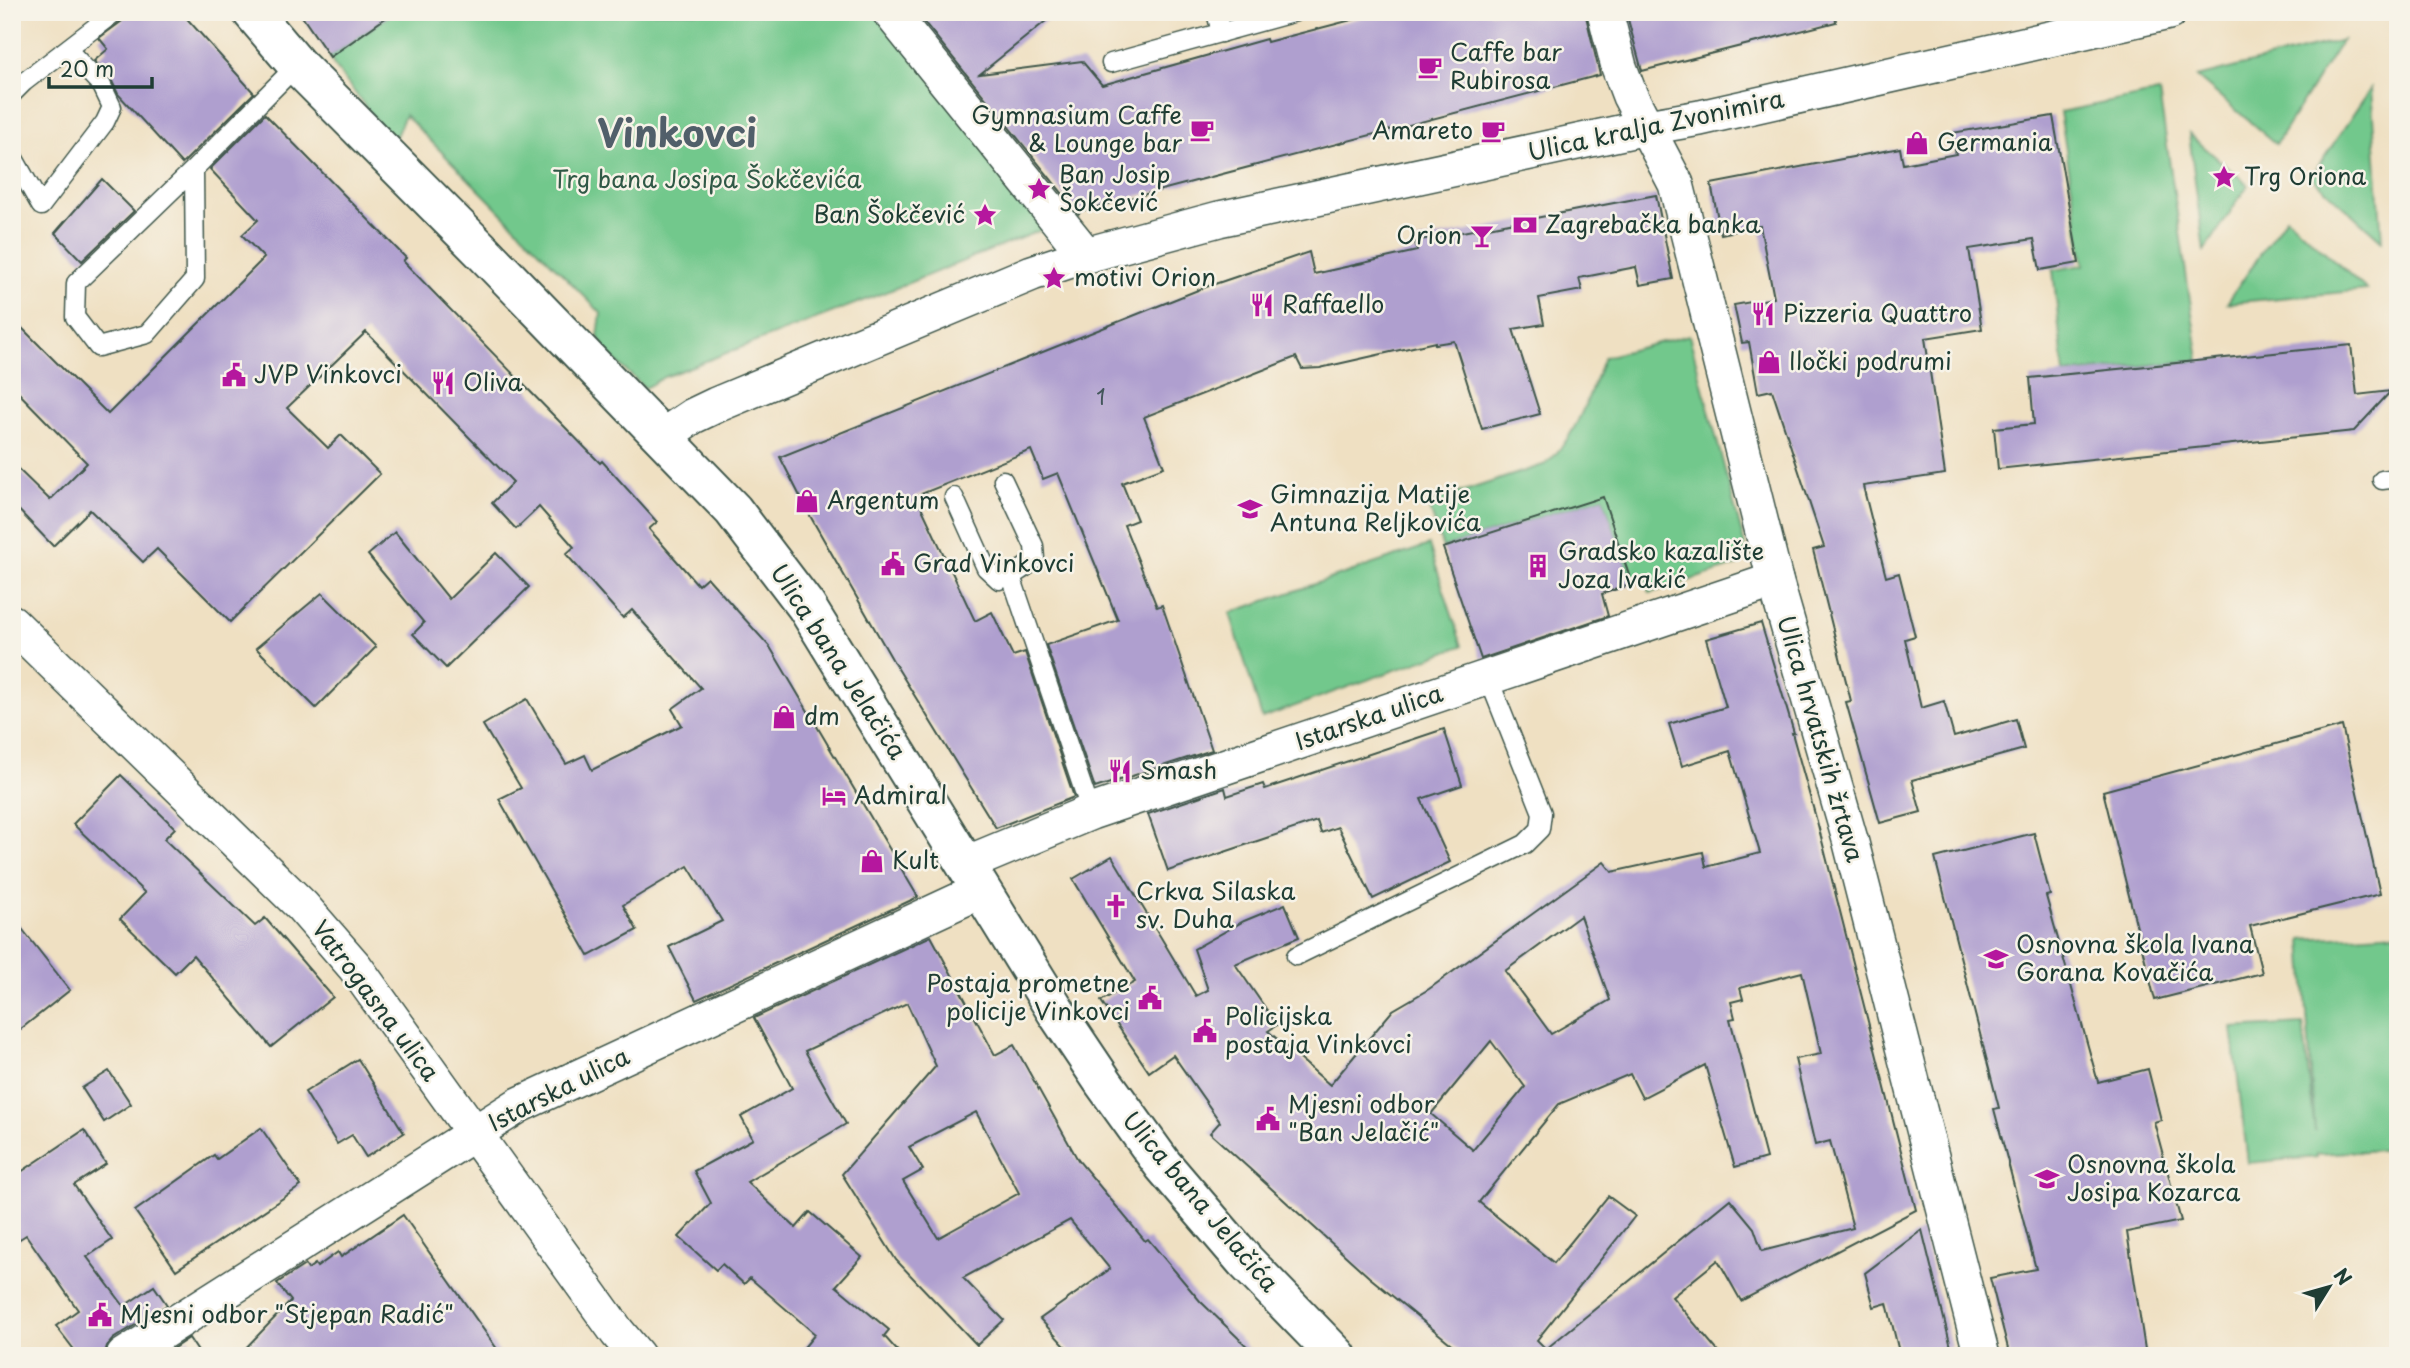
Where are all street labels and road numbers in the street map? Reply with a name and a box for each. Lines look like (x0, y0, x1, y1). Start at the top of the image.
street label: Ulica kralja Zvonimira (1524, 79, 1787, 169)
street label: Ulica bana Jelačića (763, 556, 916, 766)
street label: Ulica hrvatskih žrtava (1769, 611, 1875, 867)
street label: Istarska ulica (1290, 674, 1447, 758)
street label: Vatrogasna ulica (304, 912, 449, 1088)
street label: Istarska ulica (481, 1037, 635, 1139)
street label: Ulica bana Jelačića (1115, 1102, 1288, 1299)

